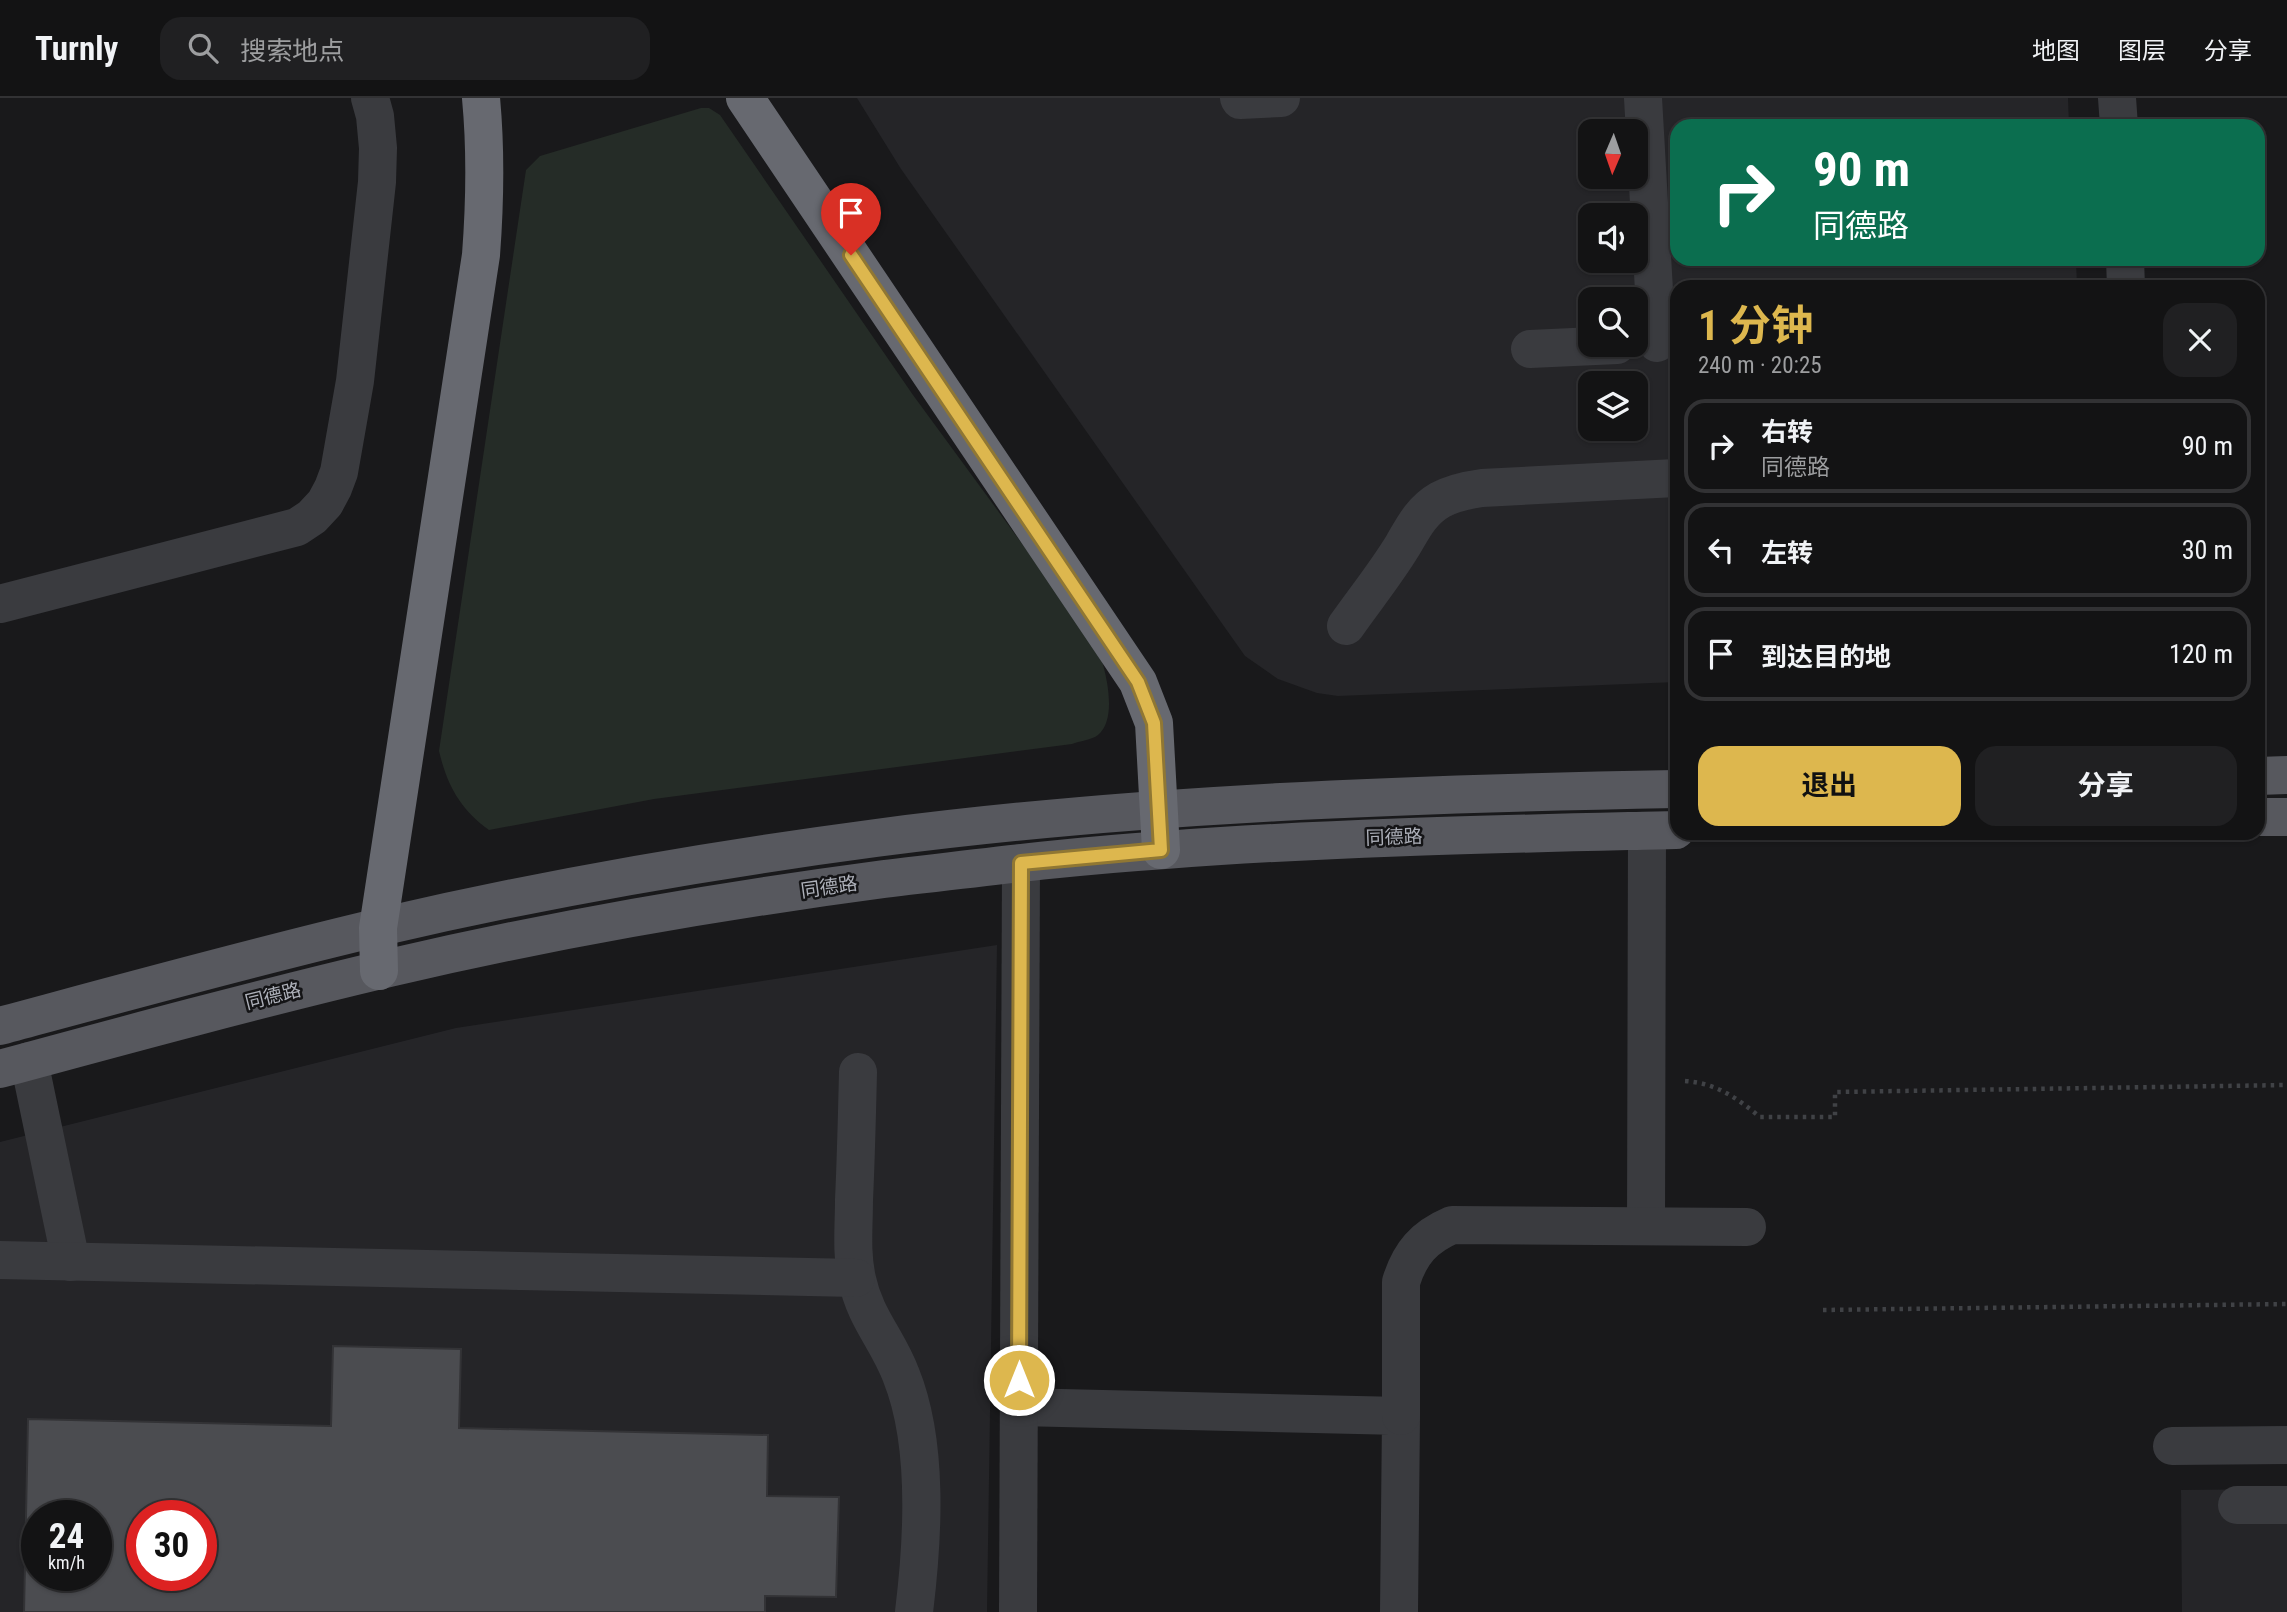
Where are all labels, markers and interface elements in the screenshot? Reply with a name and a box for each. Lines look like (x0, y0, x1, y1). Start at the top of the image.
search box (160, 17, 650, 80)
text: Turnly (35, 29, 118, 68)
icon: search (184, 29, 222, 67)
text: 搜索地点 (240, 36, 344, 66)
text: 地图 (2032, 37, 2080, 65)
text: 图层 (2118, 37, 2166, 65)
text: 分享 (2204, 37, 2252, 65)
north arrow (1578, 119, 1648, 189)
map controls (1578, 119, 1648, 441)
text: 90 m (1813, 141, 1910, 198)
icon: right (1698, 147, 1789, 238)
pin (821, 183, 881, 255)
icon: arrive (832, 194, 870, 232)
button: sound (1578, 203, 1648, 273)
text: 同德路 (1813, 207, 1909, 245)
button: search (1578, 287, 1648, 357)
text: 1 分钟 (1698, 301, 1813, 350)
button: close (2163, 303, 2237, 377)
text: 240 m · 20:25 (1698, 352, 1822, 379)
button: layers (1578, 371, 1648, 441)
text: 右转 (1761, 417, 1813, 447)
icon: right (1702, 427, 1740, 465)
text: 90 m (2182, 431, 2233, 461)
text: 同德路 (1761, 454, 1830, 481)
icon: left (1702, 531, 1740, 569)
text: 30 m (2182, 535, 2233, 565)
text: 左转 (1761, 538, 1813, 568)
icon: arrive (1702, 635, 1740, 673)
text: 120 m (2169, 639, 2233, 669)
text: 到达目的地 (1761, 642, 1891, 672)
button: 退出 (1698, 746, 1961, 826)
button: 分享 (1975, 746, 2237, 826)
street label: 同德路 (1365, 825, 1423, 849)
street label: 同德路 (799, 872, 859, 902)
street label: 同德路 (243, 978, 303, 1014)
position arrow (982, 1343, 1056, 1417)
speed limit sign: 30 (126, 1500, 217, 1591)
text: 24 (49, 1516, 84, 1557)
text: km/h (48, 1552, 85, 1573)

